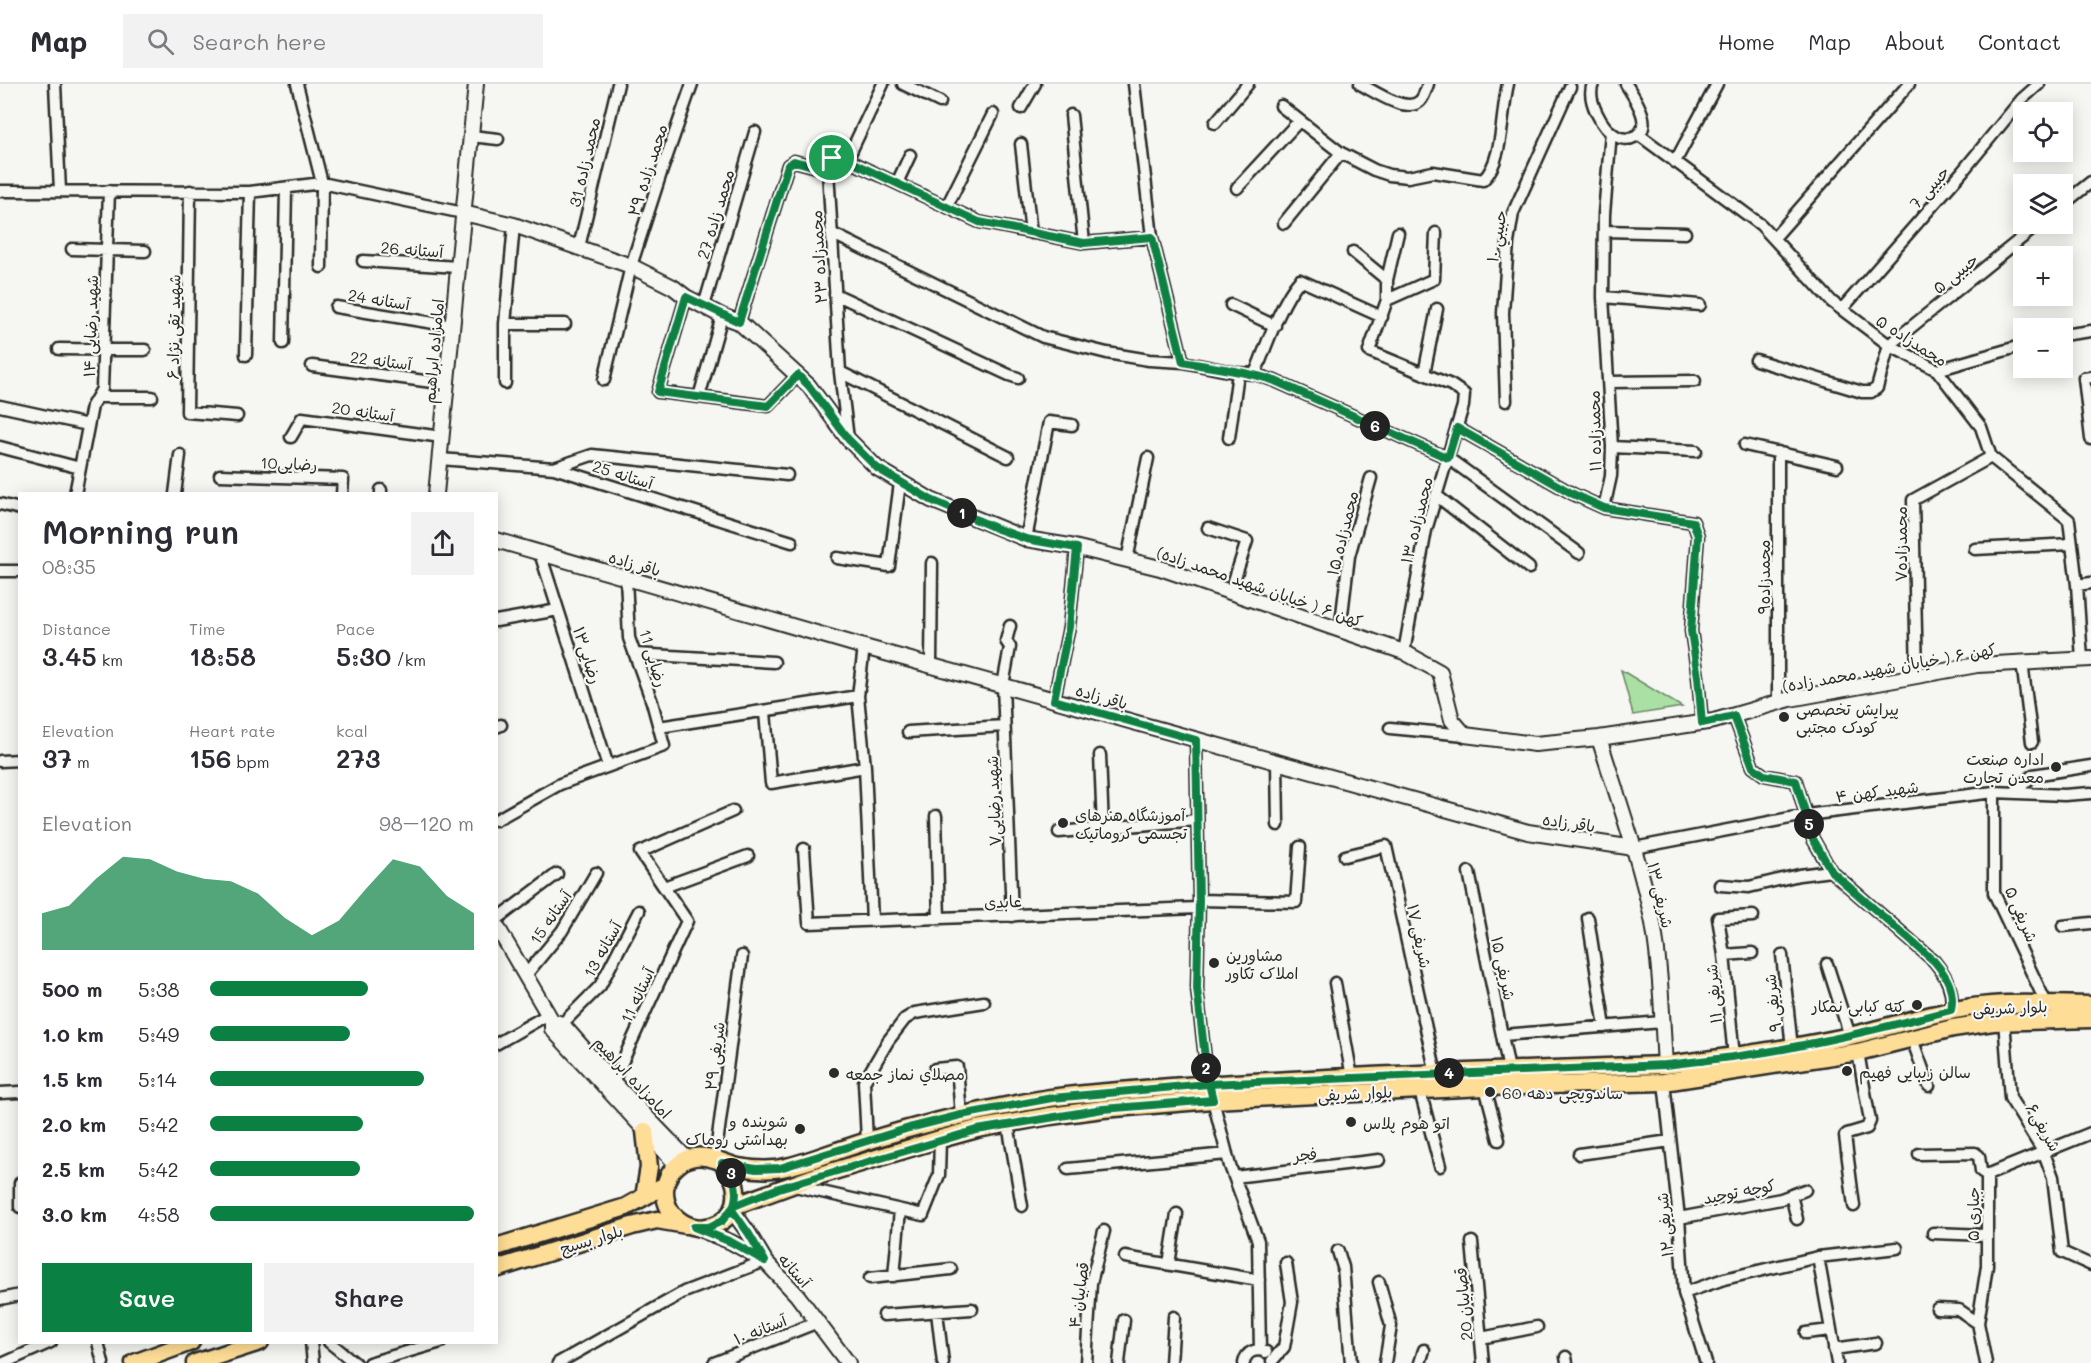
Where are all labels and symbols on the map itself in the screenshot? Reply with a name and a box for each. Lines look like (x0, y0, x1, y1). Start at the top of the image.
street label: محمد زاده 31 (564, 115, 604, 209)
street label: محمد زاده ۲۹ (622, 121, 672, 219)
pin (806, 132, 857, 183)
street label: حبیبی 7 (1904, 161, 1954, 214)
street label: محمد زاده 27 (691, 167, 739, 261)
street label: حبيبي ١٠ (1481, 208, 1516, 265)
street label: محمدزاده ۲۳ (805, 210, 831, 304)
street label: آستانه 26 (380, 236, 445, 262)
street label: حبیبی ۵ (1928, 248, 1983, 299)
street label: شهید رضایی ۱۴ (78, 274, 103, 378)
street label: شهید تقی نژاد ۶ (162, 274, 185, 380)
street label: آستانه 24 (347, 284, 413, 314)
street label: امامزاده ابراهیم (418, 298, 451, 405)
street label: محمدزاده ۵ (1872, 309, 1952, 371)
street label: آستانه 22 (349, 346, 414, 374)
street label: محمدزاده ۱۱ (1583, 390, 1605, 472)
street label: آستانه 20 (330, 396, 397, 426)
pin: 6 (1360, 411, 1390, 441)
street label: رضایی10 (260, 452, 318, 475)
street label: آستانه 25 (590, 455, 657, 493)
street label: محمدزاده ۱۳ (1395, 474, 1437, 566)
street label: محمدزاده ۱۵ (1321, 488, 1363, 578)
pin: 1 (947, 498, 977, 528)
street label: محمدزاده۷ (1890, 506, 1911, 582)
street label: محمدزاده۹ (1753, 540, 1774, 614)
street label: کهن ۶ ( خیابان شهید محمد زاده) (1154, 541, 1366, 631)
street label: باقر زاده (607, 546, 663, 580)
street label: رضایی۱۳ (568, 624, 607, 687)
street label: رضایی 11 (634, 627, 673, 690)
street label: کهن ۶ ( خیابان شهید محمد زاده) (1781, 638, 1998, 696)
street label: باقر زاده (1074, 679, 1130, 713)
place label: پیرایش تخصصی کودک مجتبی (1796, 698, 1899, 738)
marker: پیرایش تخصصی کودک مجتبی (1777, 710, 1791, 724)
place label: اداره صنعت معدن تجارت (1963, 748, 2044, 787)
street label: شهید رضایی۷ (981, 755, 1006, 847)
marker: اداره صنعت معدن تجارت (2049, 760, 2063, 774)
street label: شهید کهن ۴ (1834, 775, 1920, 807)
place label: آموزشگاه هنرهای تجسمی کروماتیک (1075, 804, 1187, 844)
street label: باقر زاده (1541, 808, 1597, 836)
pin: 5 (1794, 809, 1824, 839)
marker: آموزشگاه هنرهای تجسمی کروماتیک (1056, 816, 1070, 830)
street label: شریفی ۱۳ (1642, 860, 1679, 930)
street label: شریفی ۵ (2000, 883, 2043, 946)
street label: آستانه 15 (524, 885, 576, 948)
street label: عابدی (984, 890, 1022, 912)
street label: شریفی ۱۷ (1402, 902, 1437, 970)
street label: آستانه 13 (578, 916, 626, 981)
street label: شریفی ۱۵ (1486, 934, 1521, 1002)
place label: مشاورین املاک تکاور (1224, 944, 1298, 983)
marker: مشاورین املاک تکاور (1207, 956, 1221, 970)
street label: آستانه 11 (615, 963, 659, 1026)
street label: شریفی ۱۱ (1700, 963, 1727, 1025)
street label: شریفی ۹ (1759, 973, 1786, 1033)
place label: کته کبابی نمکار (1811, 995, 1905, 1017)
street label: بلوار شریفی (1972, 995, 2048, 1020)
marker: کته کبابی نمکار (1910, 998, 1924, 1012)
street label: شریفی ۲۹ (699, 1021, 730, 1092)
street label: امامزاده ابراهیم (587, 1031, 677, 1125)
pin: 2 (1191, 1053, 1221, 1083)
pin: 4 (1434, 1058, 1464, 1088)
place label: سالن زیبایی فهیم (1859, 1061, 1971, 1085)
place label: مصلاي نماز جمعه (846, 1063, 965, 1086)
marker: سالن زیبایی فهیم (1840, 1064, 1854, 1078)
marker: مصلاي نماز جمعه (827, 1066, 841, 1080)
street label: بلوار شریفی (1317, 1081, 1393, 1106)
place label: ساندویچی دهه 60 (1502, 1082, 1623, 1104)
marker: ساندویچی دهه 60 (1483, 1085, 1497, 1099)
street label: شریفی۶ (2021, 1099, 2066, 1155)
place label: شوینده و بهداشتی روماک (686, 1110, 788, 1150)
place label: اتو هوم پلاس (1363, 1112, 1450, 1136)
marker: اتو هوم پلاس (1344, 1115, 1358, 1129)
marker: شوینده و بهداشتی روماک (793, 1122, 807, 1136)
street label: فجر (1290, 1142, 1318, 1166)
pin: 3 (716, 1158, 746, 1188)
street label: کوچه توحید (1701, 1174, 1777, 1209)
street label: جباری ۵ (1962, 1187, 1983, 1241)
street label: شریفی ۱۲ (1651, 1192, 1678, 1258)
street label: بلوار بسیج (557, 1220, 625, 1259)
street label: آستانه (774, 1248, 817, 1292)
street label: قصابیان ۴ (1063, 1261, 1093, 1329)
street label: قصابیان 20 (1449, 1267, 1477, 1341)
street label: آستانه ۱۰ (730, 1309, 790, 1349)

